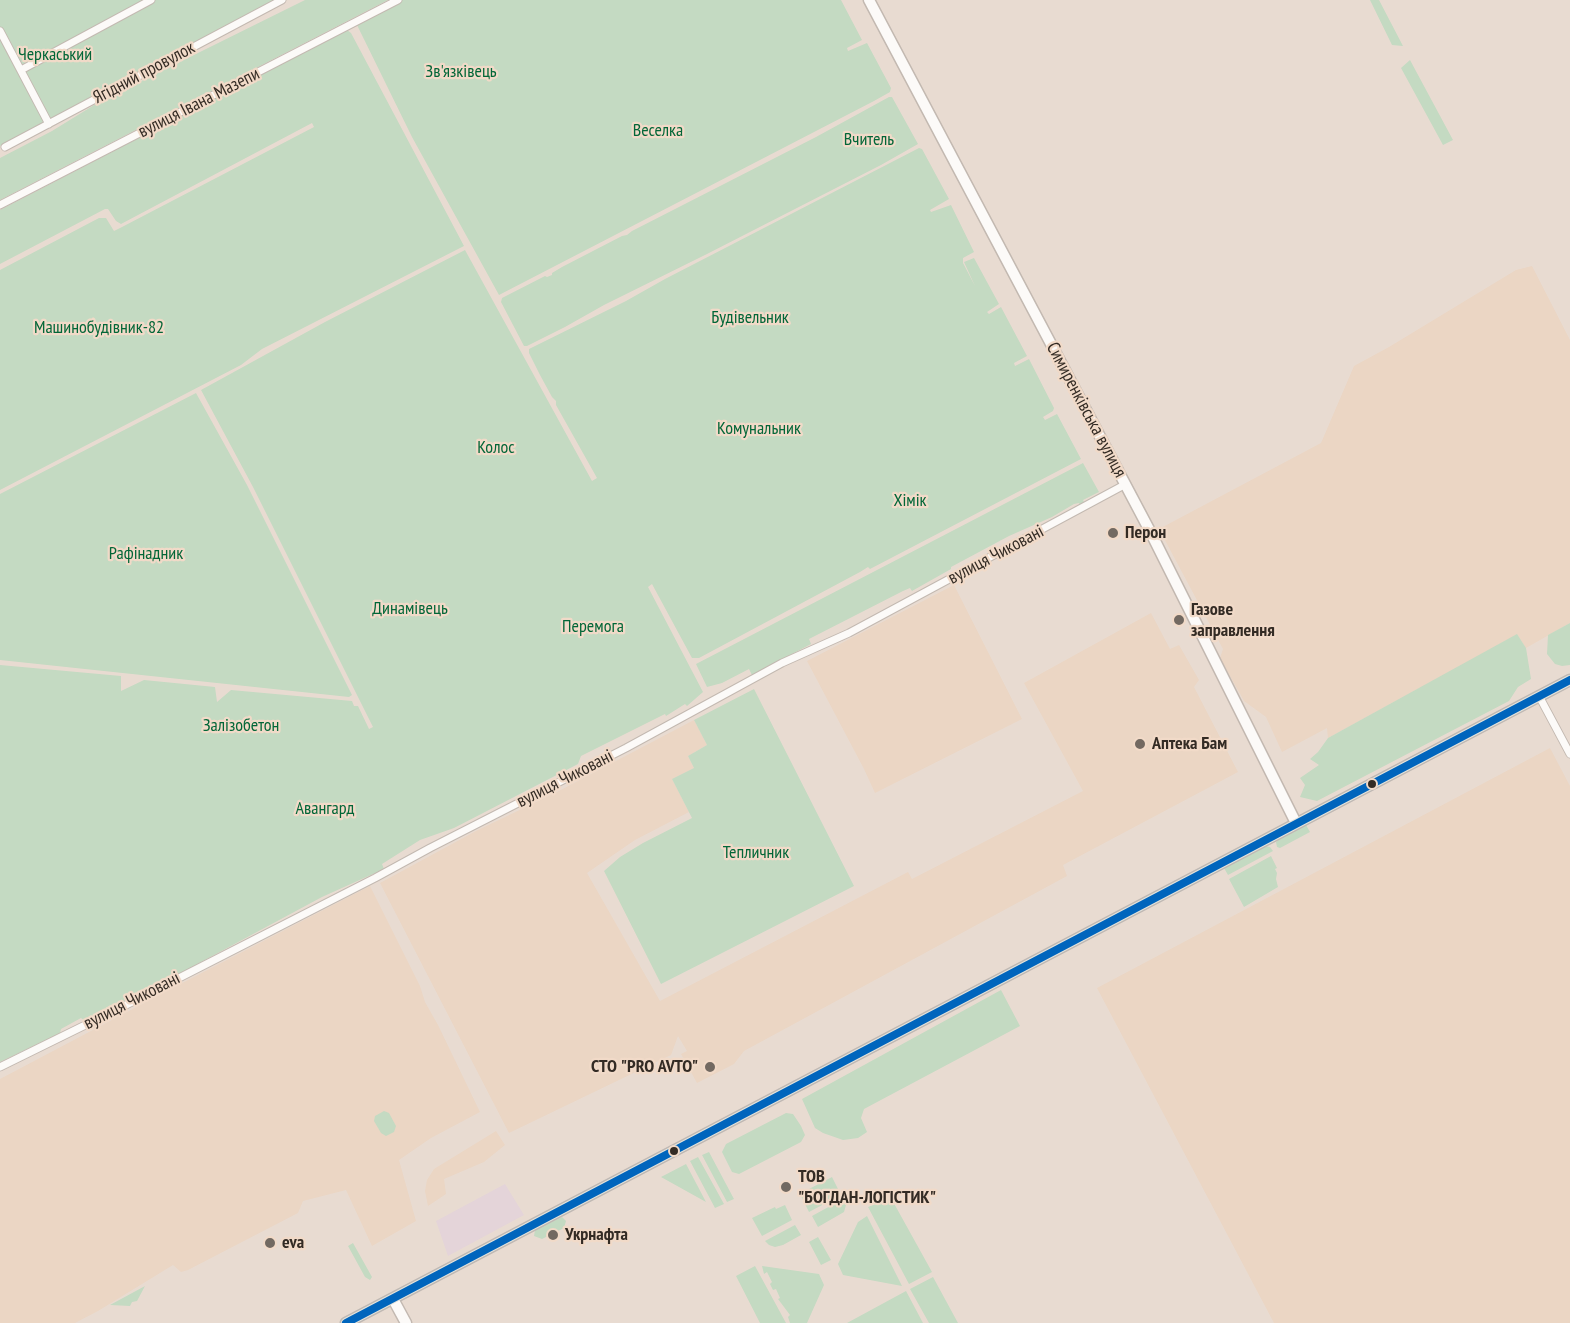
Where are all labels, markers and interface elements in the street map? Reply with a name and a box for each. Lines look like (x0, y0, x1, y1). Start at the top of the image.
street label: Ягідний провулок (89, 37, 199, 109)
park label: Черкаський (18, 44, 92, 66)
park label: Зв'язківець (425, 61, 497, 83)
street label: вулиця Івана Мазепи (135, 63, 263, 143)
park label: Веселка (633, 120, 683, 142)
park label: Вчитель (844, 129, 894, 151)
park label: Будівельник (711, 307, 789, 329)
park label: Машинобудівник-82 (34, 317, 164, 339)
street label: Симиренківська вулиця (1041, 339, 1131, 481)
park label: Комунальник (717, 418, 801, 440)
park label: Колос (477, 437, 515, 459)
park label: Хімік (893, 490, 927, 512)
street label: вулиця Чиковані (944, 521, 1048, 589)
place label: Перон (1125, 522, 1166, 544)
marker: Перон (1106, 526, 1120, 540)
park label: Рафінадник (109, 543, 183, 565)
park label: Динамівець (372, 598, 448, 620)
place label: Газове заправлення (1191, 599, 1275, 642)
marker: Газове заправлення (1172, 613, 1186, 627)
park label: Перемога (562, 616, 624, 638)
park label: Залізобетон (203, 715, 279, 737)
place label: Аптека Бам (1152, 733, 1227, 755)
marker: Аптека Бам (1133, 737, 1147, 751)
street label: вулиця Чиковані (513, 745, 617, 813)
unlabelled marker (1366, 778, 1378, 790)
park label: Авангард (295, 798, 355, 820)
park label: Тепличник (723, 842, 789, 864)
street label: вулиця Чиковані (80, 967, 184, 1035)
place label: СТО "PRO AVTO" (591, 1056, 698, 1078)
marker: СТО "PRO AVTO" (703, 1060, 717, 1074)
unlabelled marker (668, 1145, 680, 1157)
place label: ТОВ "БОГДАН-ЛОГІСТИК" (798, 1166, 936, 1208)
marker: ТОВ "БОГДАН-ЛОГІСТИК" (779, 1180, 793, 1194)
place label: Укрнафта (565, 1224, 628, 1246)
marker: Укрнафта (546, 1228, 560, 1242)
place label: eva (282, 1232, 304, 1254)
marker: eva (263, 1236, 277, 1250)

